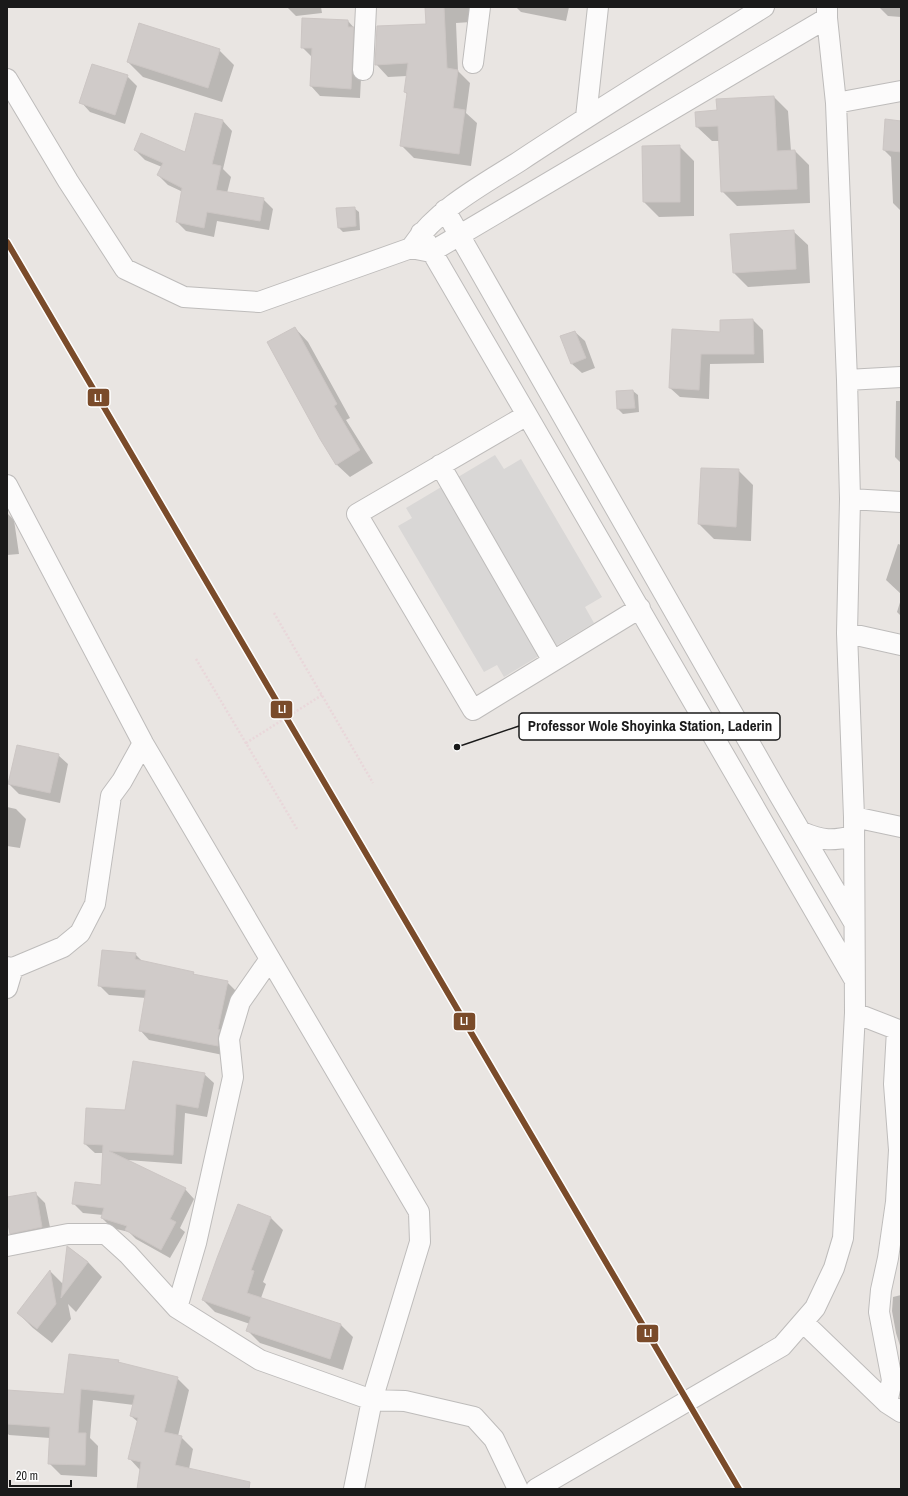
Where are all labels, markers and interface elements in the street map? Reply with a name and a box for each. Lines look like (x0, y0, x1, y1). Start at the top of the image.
line badge: LI (87, 388, 110, 407)
text: LI (94, 391, 102, 405)
line badge: LI (270, 700, 293, 719)
text: LI (278, 702, 286, 716)
callout: Professor Wole Shoyinka Station, Laderin (519, 713, 780, 740)
text: Professor Wole Shoyinka Station, Laderin (528, 715, 772, 736)
line badge: LI (453, 1012, 476, 1031)
text: LI (460, 1014, 468, 1028)
line badge: LI (636, 1324, 659, 1343)
text: LI (644, 1326, 652, 1340)
scale bar (10, 1462, 71, 1488)
text: 20 m (16, 1468, 38, 1484)

